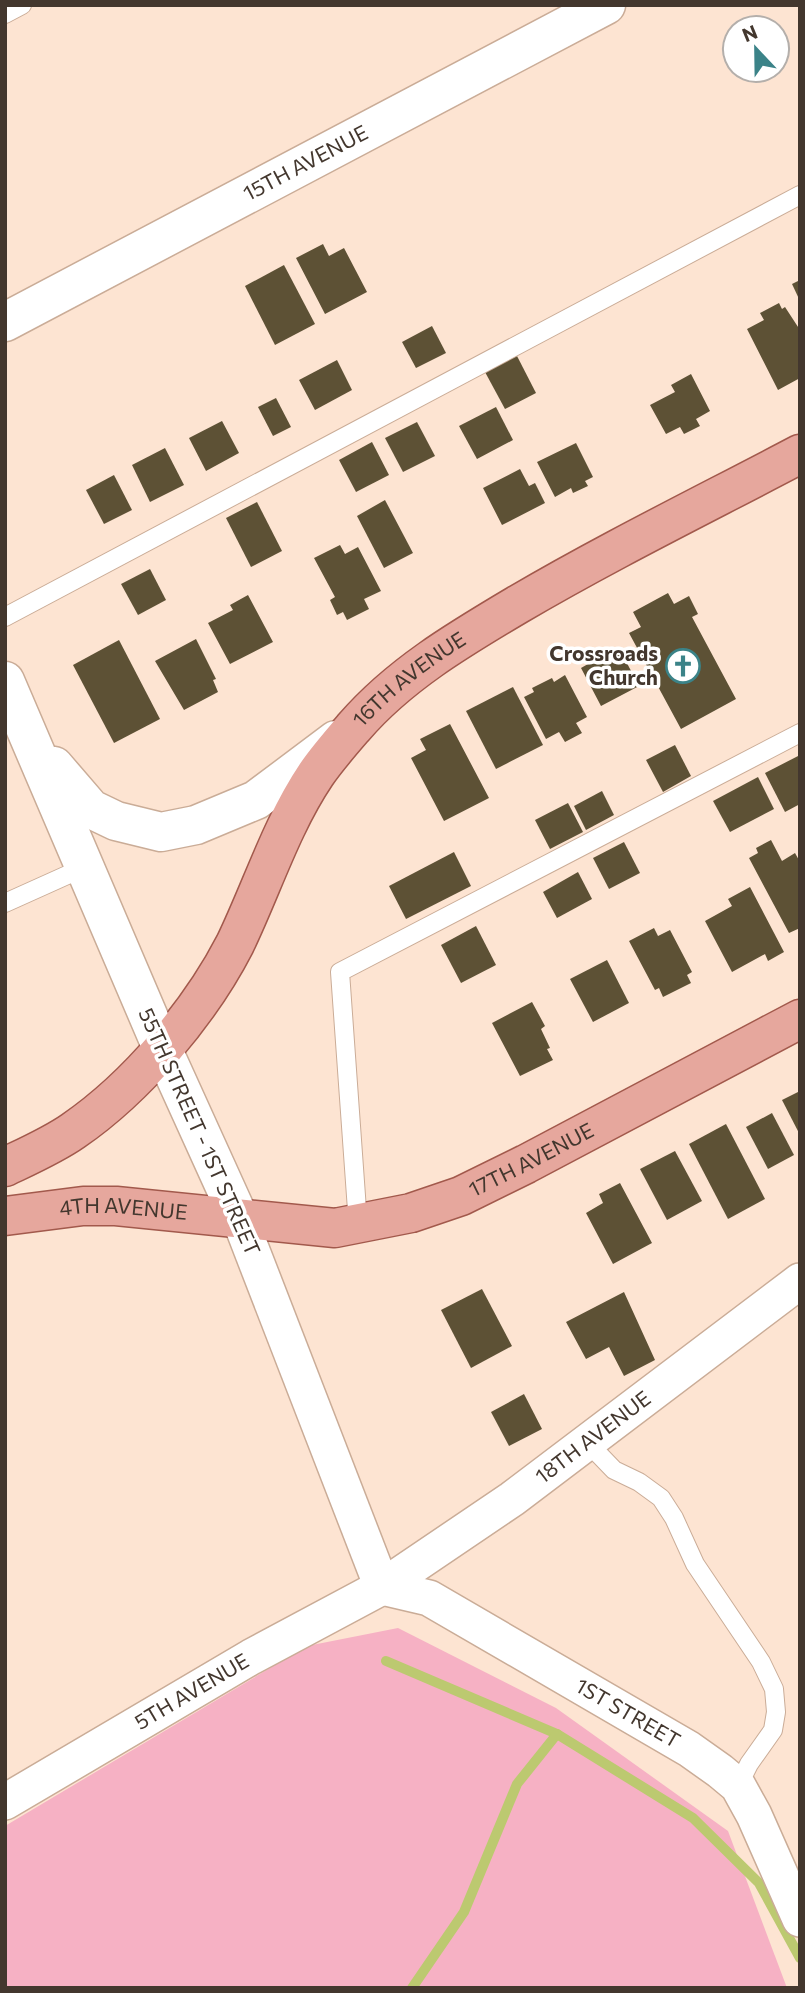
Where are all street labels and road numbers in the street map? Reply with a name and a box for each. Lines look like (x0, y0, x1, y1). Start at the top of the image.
street label: 15TH AVENUE (238, 119, 372, 205)
street label: 16TH AVENUE (347, 626, 470, 731)
street label: 55TH STREET - 1ST STREET (134, 1004, 266, 1259)
street label: 17TH AVENUE (464, 1117, 597, 1201)
street label: 4TH AVENUE (58, 1192, 189, 1224)
street label: 18TH AVENUE (530, 1385, 655, 1488)
street label: 5TH AVENUE (130, 1647, 253, 1734)
street label: 1ST STREET (572, 1672, 685, 1752)

